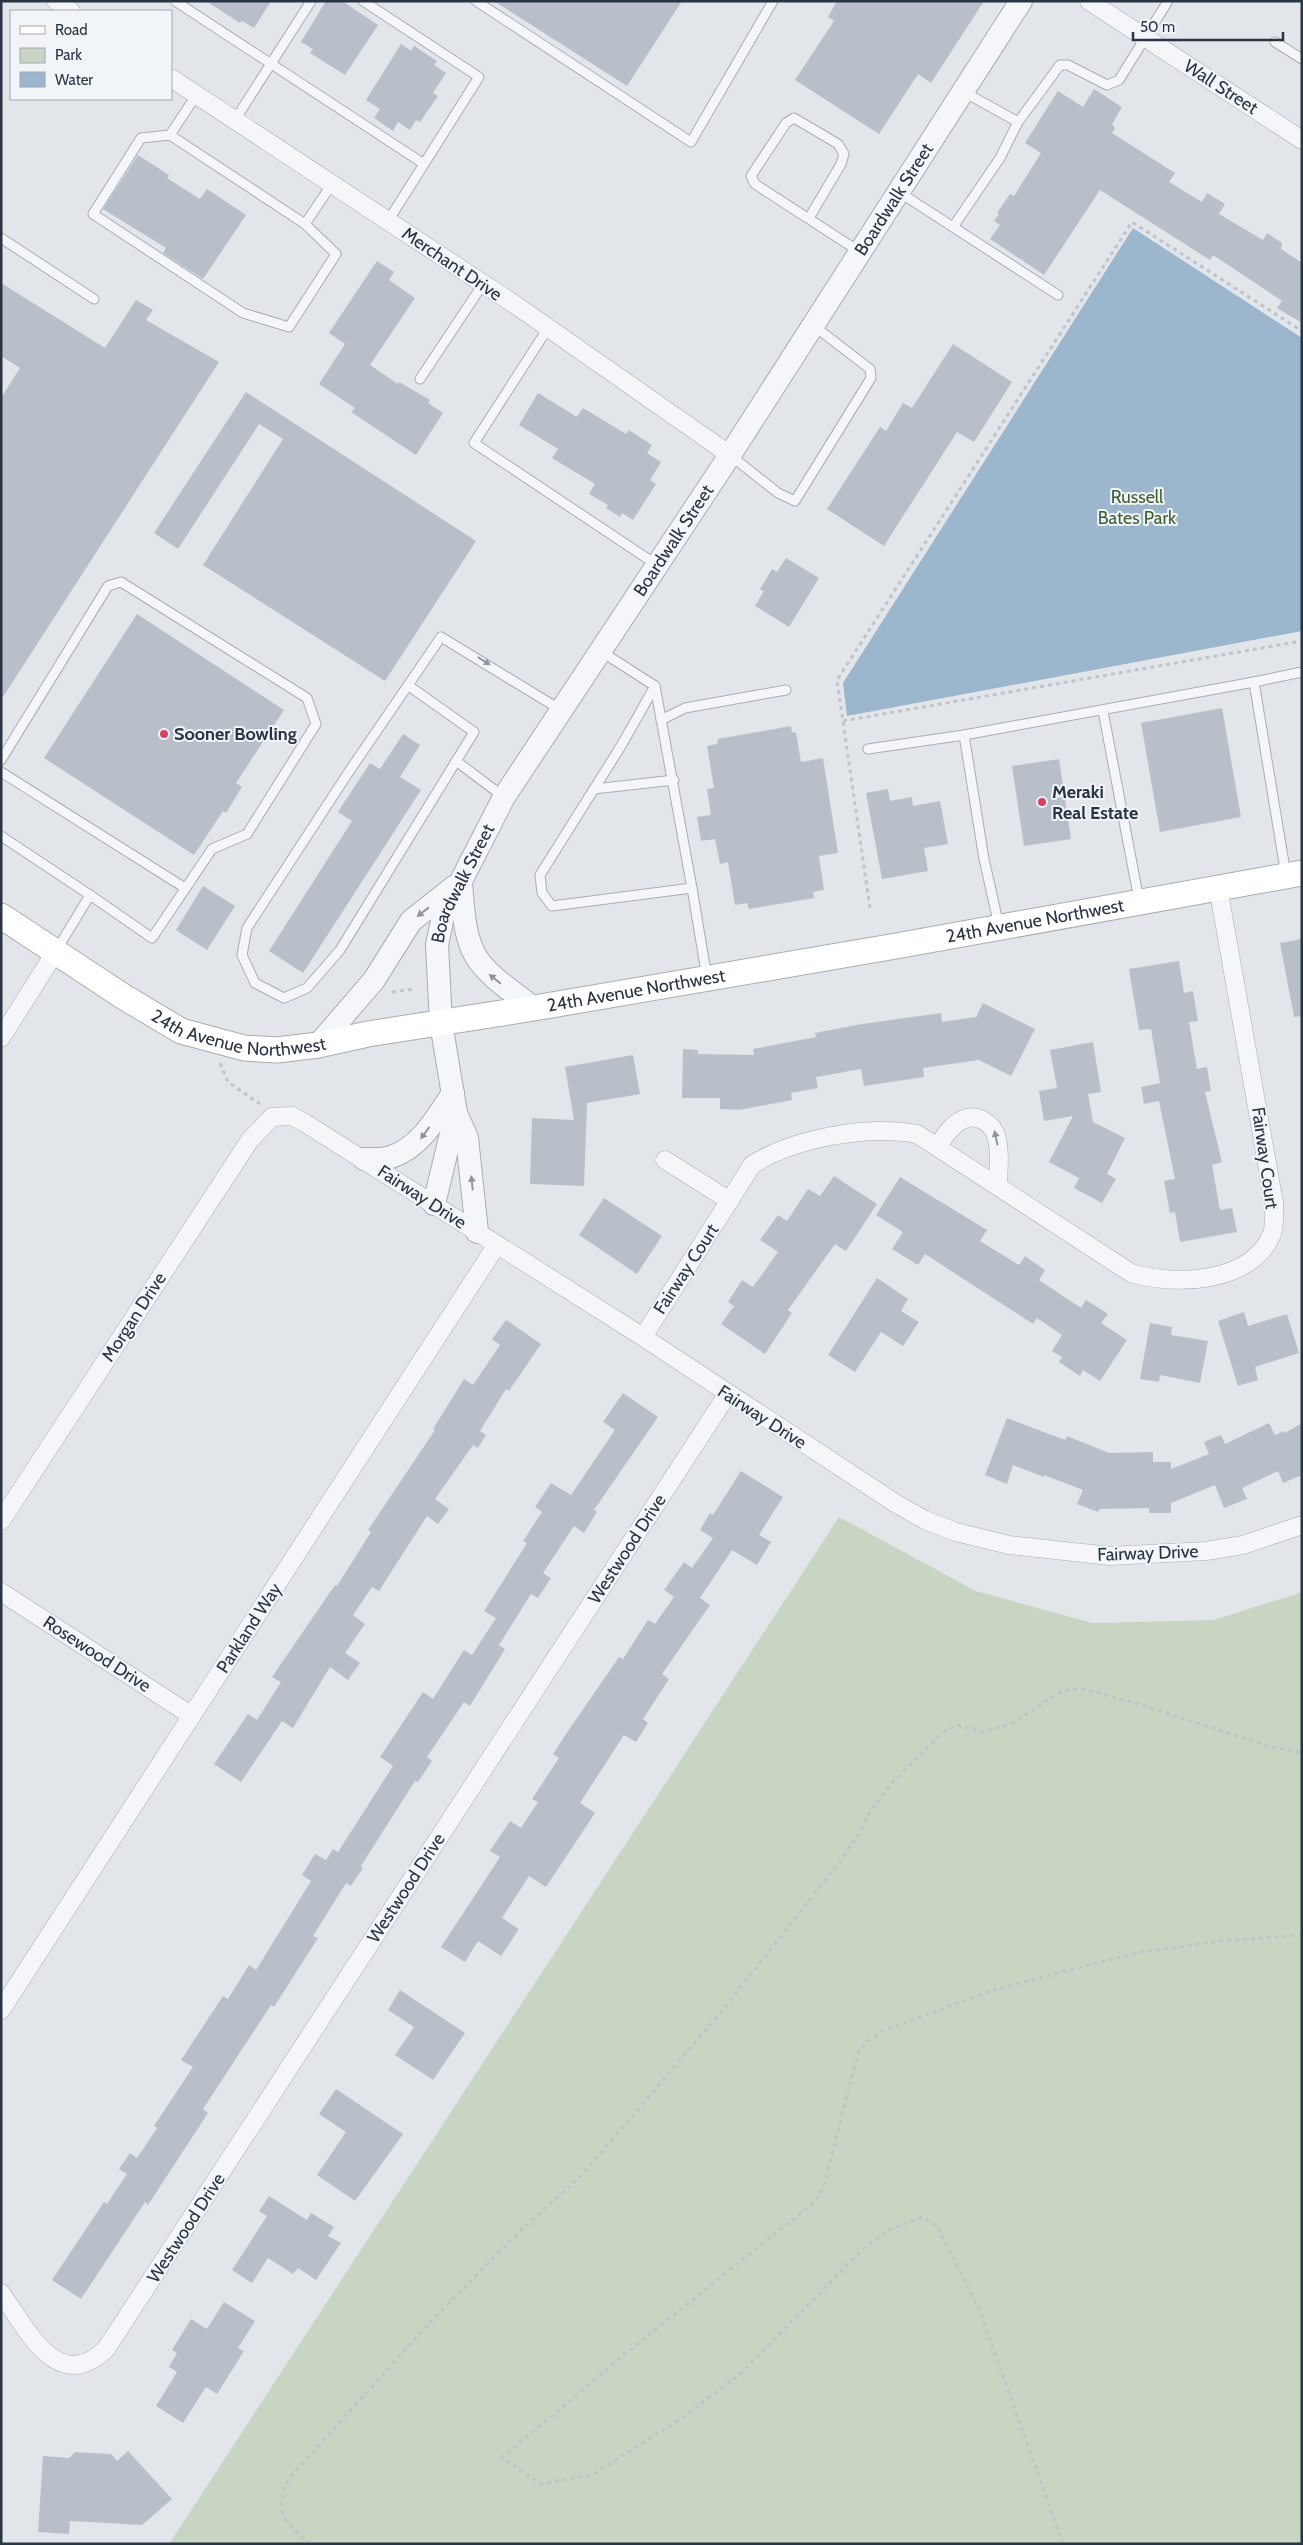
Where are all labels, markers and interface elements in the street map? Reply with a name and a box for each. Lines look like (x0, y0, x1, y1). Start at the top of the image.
legend (10, 10, 172, 100)
scale bar (1133, 10, 1283, 42)
text: 50 m (1140, 18, 1175, 36)
text: Road (55, 21, 88, 39)
text: Park (55, 46, 82, 64)
street label: Wall Street (1180, 55, 1262, 119)
text: Water (55, 71, 93, 89)
street label: Boardwalk Street (850, 139, 938, 260)
street label: Merchant Drive (398, 222, 506, 306)
street label: Boardwalk Street (629, 481, 718, 600)
park label: Russell Bates Park (1098, 486, 1177, 529)
one-way arrow (477, 657, 490, 666)
place label: Sooner Bowling (174, 723, 297, 745)
marker: Sooner Bowling (158, 728, 170, 740)
place label: Meraki Real Estate (1052, 781, 1138, 824)
marker: Meraki Real Estate (1036, 796, 1048, 808)
street label: Boardwalk Street (427, 820, 499, 945)
street label: 24th Avenue Northwest (944, 894, 1126, 948)
one-way arrow (416, 907, 430, 917)
street label: 24th Avenue Northwest (545, 964, 727, 1017)
one-way arrow (488, 974, 502, 984)
street label: 24th Avenue Northwest (147, 1005, 328, 1061)
street label: Fairway Court (1247, 1106, 1283, 1210)
one-way arrow (420, 1126, 430, 1140)
one-way arrow (992, 1130, 1000, 1146)
street label: Fairway Drive (374, 1160, 470, 1234)
one-way arrow (468, 1175, 476, 1191)
street label: Fairway Court (649, 1220, 723, 1318)
street label: Morgan Drive (97, 1268, 171, 1366)
street label: Fairway Drive (714, 1380, 810, 1454)
street label: Westwood Drive (583, 1490, 671, 1608)
street label: Fairway Drive (1097, 1540, 1199, 1566)
street label: Parkland Way (212, 1579, 286, 1677)
street label: Rosewood Drive (39, 1611, 155, 1697)
street label: Westwood Drive (362, 1829, 450, 1947)
street label: Westwood Drive (142, 2169, 230, 2287)

